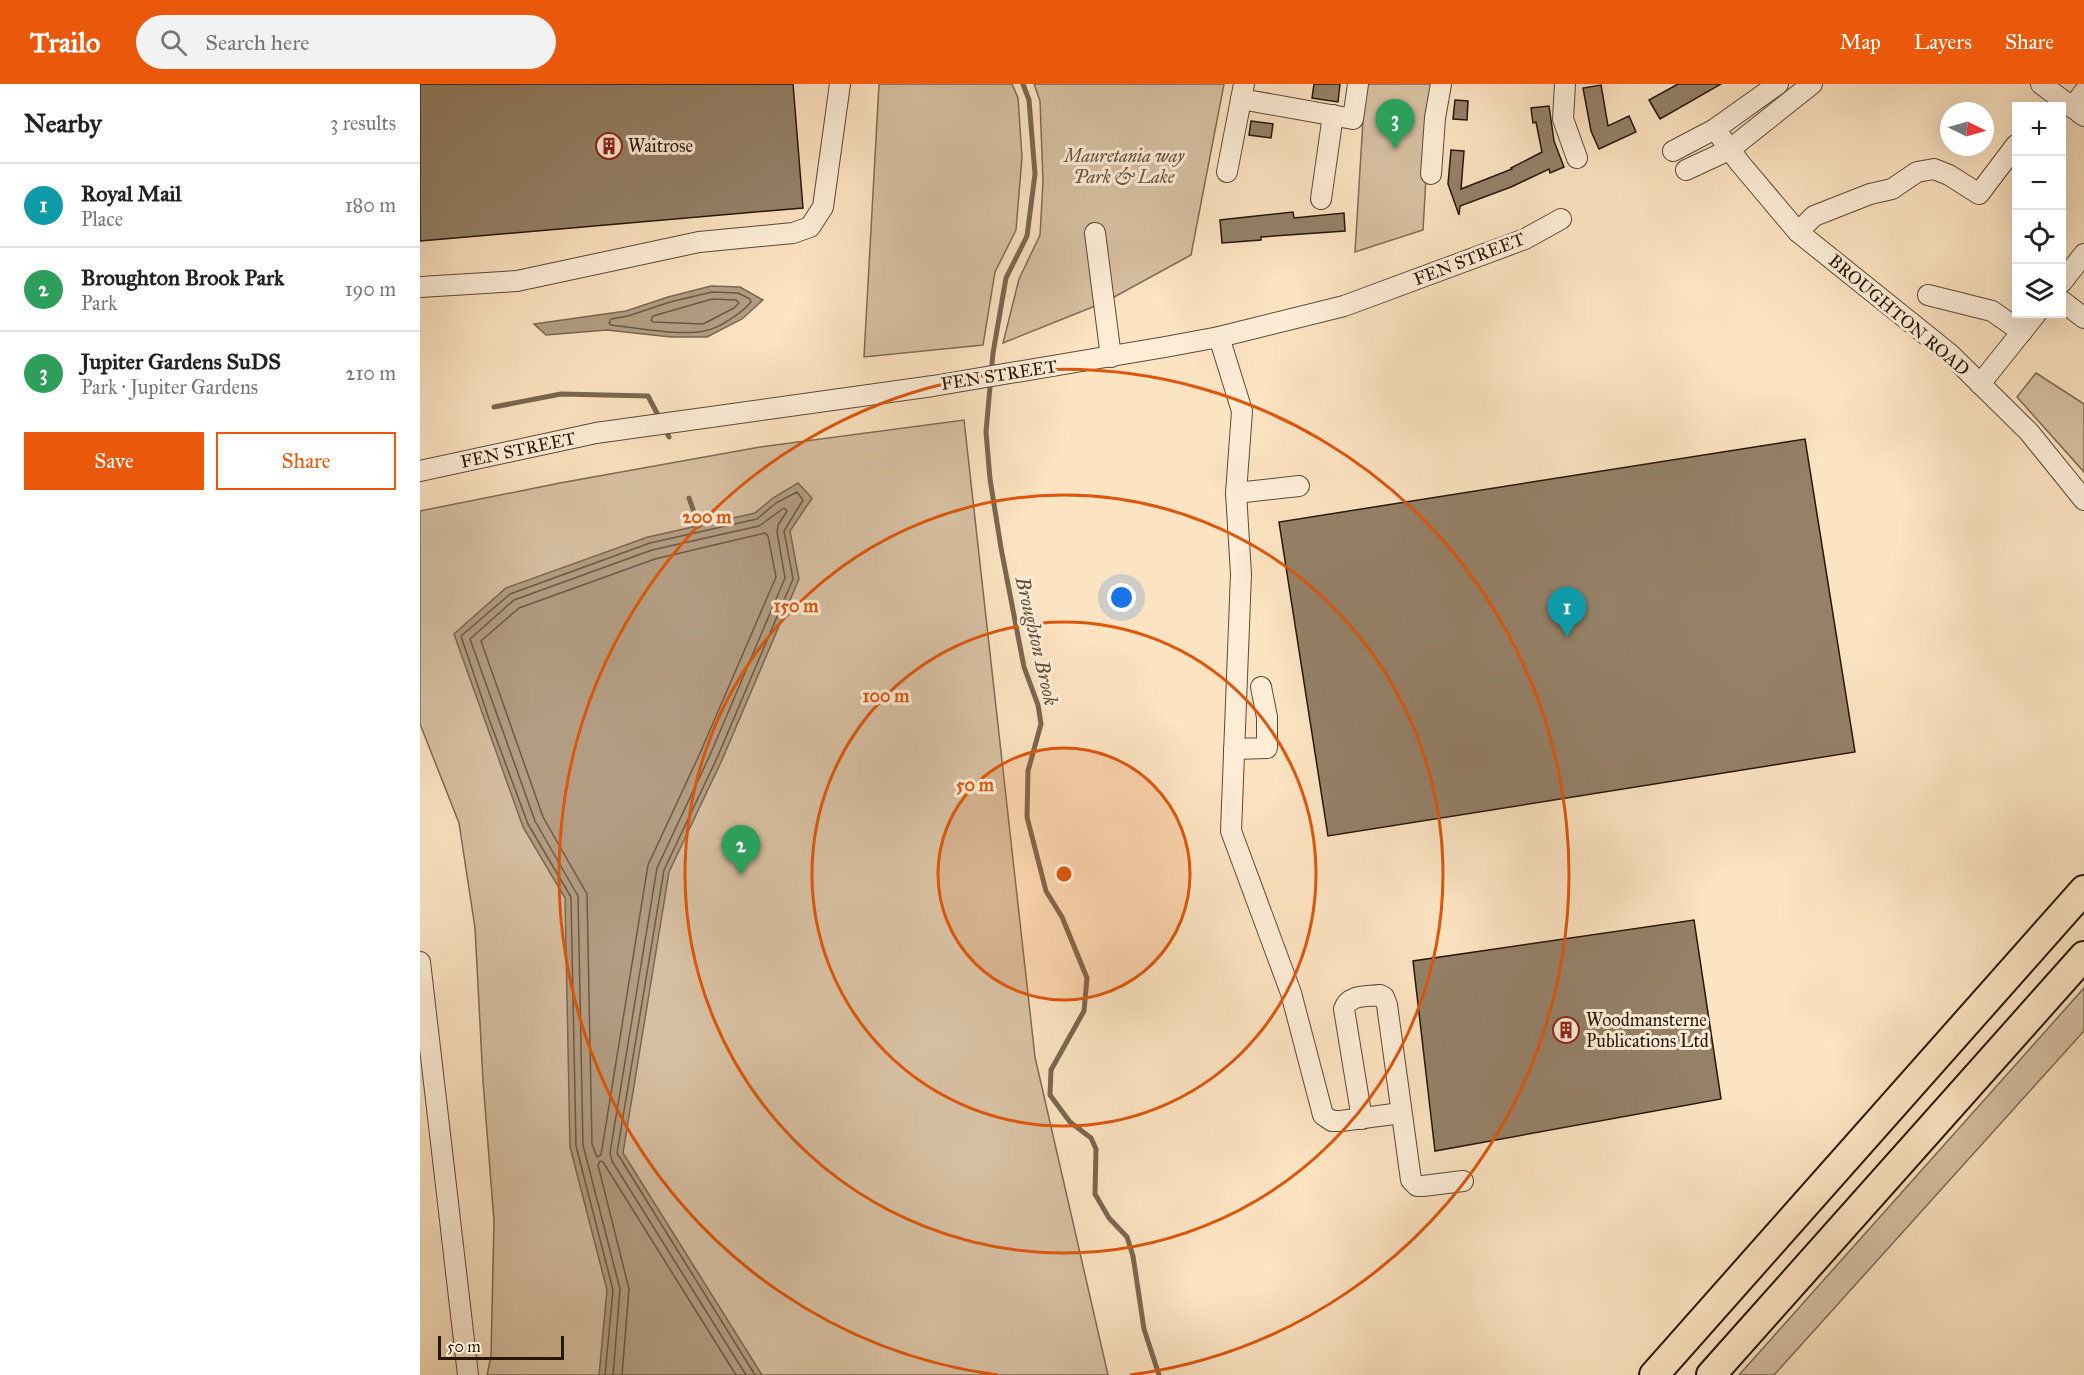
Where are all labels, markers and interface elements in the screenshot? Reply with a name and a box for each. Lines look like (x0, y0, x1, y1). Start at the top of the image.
search box (136, 15, 556, 69)
text: Trailo (30, 25, 100, 60)
icon: search (157, 26, 190, 59)
text: Search here (205, 29, 309, 56)
text: Map (1840, 29, 1881, 55)
text: Layers (1914, 29, 1972, 55)
text: Share (2005, 29, 2054, 55)
pin: 3 (1376, 100, 1414, 149)
north arrow (1940, 102, 1994, 156)
map controls (2012, 102, 2066, 318)
button: + (2012, 102, 2066, 156)
text: Nearby (24, 107, 102, 139)
text: 3 results (330, 111, 396, 135)
building icon: Waitrose (594, 131, 624, 161)
place label: Waitrose (628, 135, 693, 157)
park label: Mauretania way Park & Lake (1062, 145, 1185, 188)
button: − (2012, 156, 2066, 210)
text: Royal Mail (81, 180, 182, 207)
text: 1 (40, 193, 47, 217)
text: 180 m (345, 193, 396, 217)
text: Place (81, 207, 123, 231)
button: locate (2012, 210, 2066, 264)
street label: FEN STREET (1410, 228, 1528, 290)
street label: BROUGHTON ROAD (1824, 250, 1974, 380)
text: Broughton Brook Park (81, 264, 284, 291)
button: layers (2012, 264, 2066, 318)
text: 2 (39, 277, 48, 301)
text: 190 m (345, 277, 396, 301)
text: Park (81, 291, 117, 315)
text: Jupiter Gardens SuDS (81, 348, 281, 375)
street label: FEN STREET (939, 355, 1059, 395)
text: 3 (40, 361, 48, 385)
text: 210 m (346, 361, 396, 385)
text: Park · Jupiter Gardens (81, 375, 258, 399)
street label: FEN STREET (458, 427, 578, 473)
button: Save (24, 432, 204, 490)
button: Share (216, 432, 396, 490)
text: 200 m (683, 506, 732, 528)
water label: Broughton Brook (1010, 573, 1063, 708)
your location (1107, 583, 1136, 612)
pin: 1 (1548, 588, 1586, 637)
text: 150 m (774, 595, 819, 617)
text: 100 m (863, 685, 910, 707)
text: 50 m (956, 774, 995, 796)
pin: 2 (722, 826, 760, 875)
centre of rings (1054, 864, 1074, 884)
place label: Woodmansterne Publications Ltd (1586, 1009, 1709, 1052)
building icon: Woodmansterne Publications Ltd (1551, 1015, 1581, 1045)
scale bar (438, 1333, 564, 1360)
text: 50 m (447, 1337, 481, 1356)

